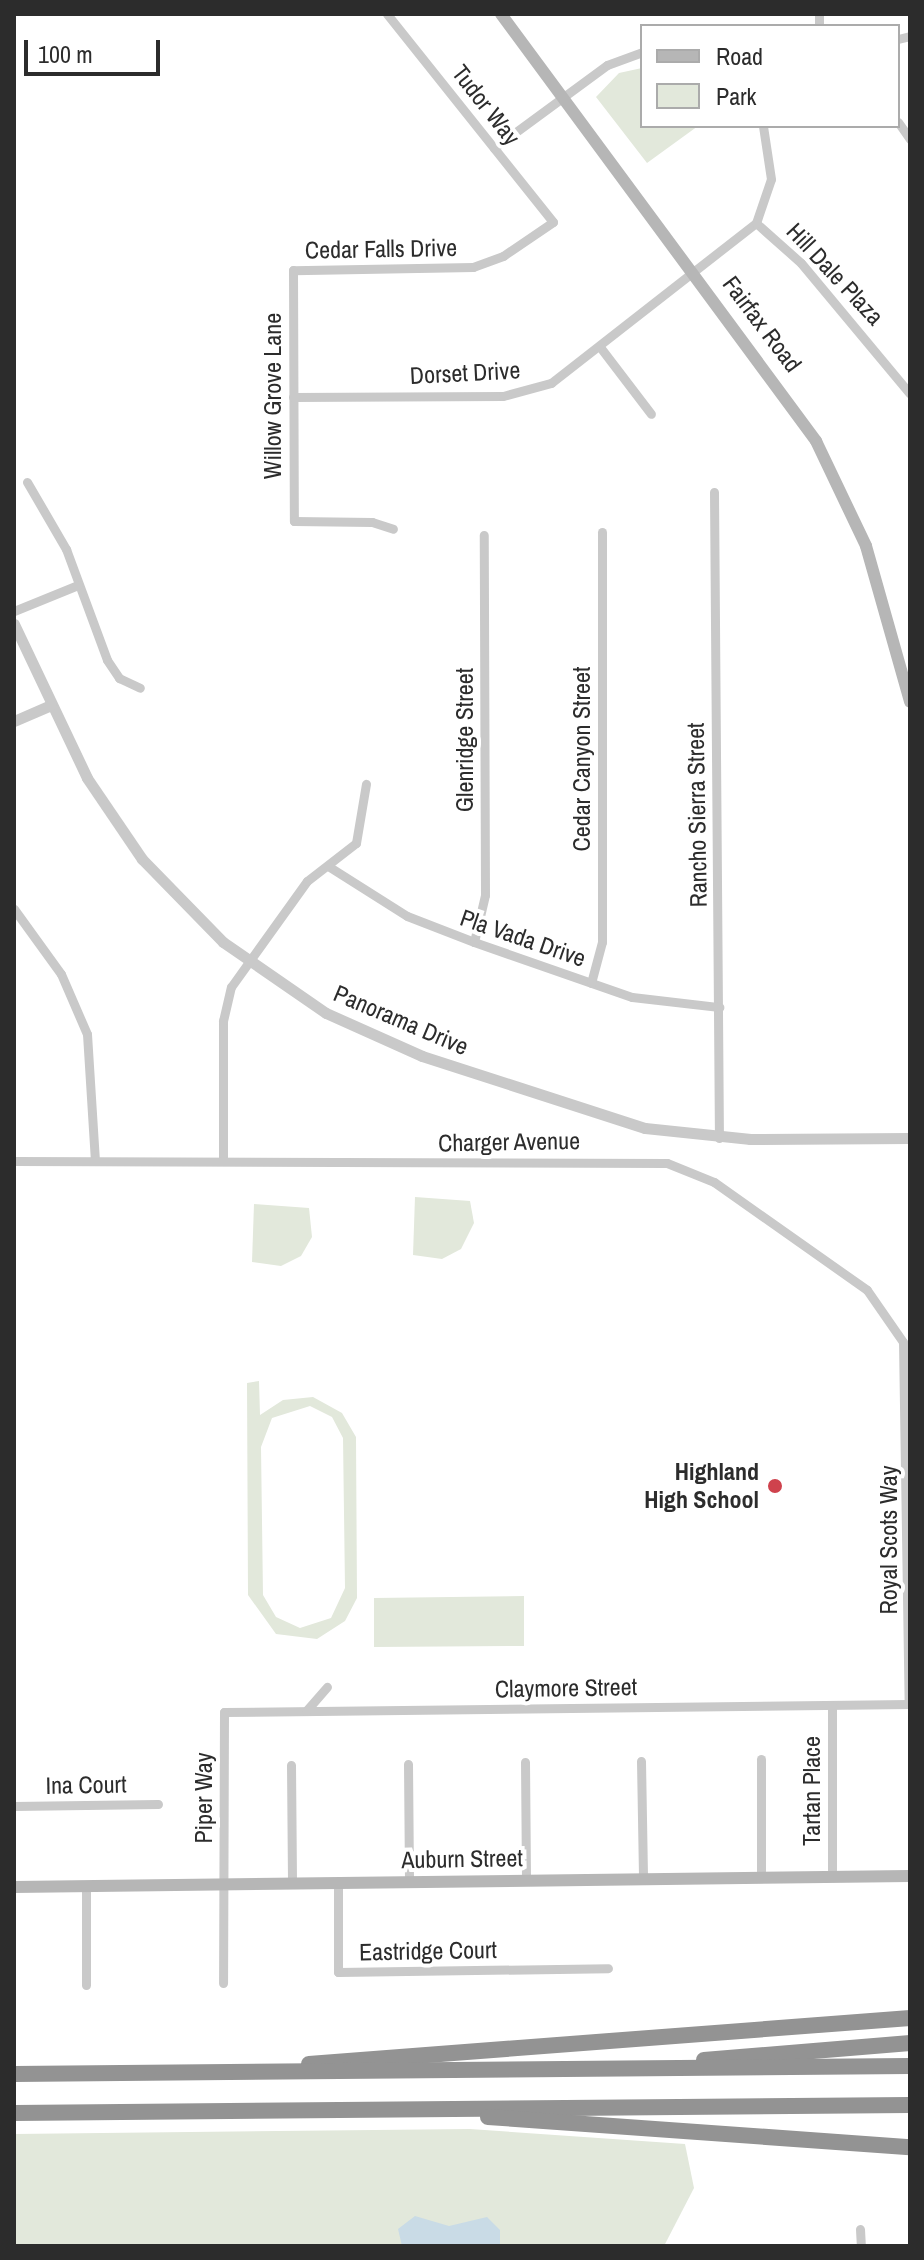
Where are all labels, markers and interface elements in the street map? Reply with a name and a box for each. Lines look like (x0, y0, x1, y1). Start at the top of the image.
scale bar (28, 24, 164, 74)
legend (640, 24, 900, 128)
text: 100 m (38, 38, 93, 70)
text: Road (716, 40, 763, 72)
street label: Tudor Way (446, 59, 526, 151)
text: Park (716, 80, 756, 112)
street label: Hill Dale Plaza (780, 217, 890, 331)
street label: Cedar Falls Drive (305, 233, 457, 265)
street label: Fairfax Road (717, 270, 807, 378)
street label: Willow Grove Lane (259, 313, 287, 479)
street label: Dorset Drive (409, 356, 521, 390)
street label: Cedar Canyon Street (568, 667, 596, 851)
street label: Glenridge Street (451, 668, 479, 812)
street label: Rancho Sierra Street (681, 722, 713, 908)
street label: Pla Vada Drive (456, 903, 590, 973)
street label: Panorama Drive (329, 979, 473, 1061)
street label: Charger Avenue (437, 1126, 581, 1158)
place label: Highland High School (644, 1458, 759, 1514)
street label: Royal Scots Way (875, 1465, 903, 1615)
marker: Highland High School (766, 1477, 784, 1495)
street label: Claymore Street (495, 1672, 637, 1704)
street label: Tartan Place (798, 1736, 826, 1846)
street label: Piper Way (190, 1752, 218, 1844)
street label: Ina Court (45, 1770, 127, 1800)
street label: Auburn Street (401, 1844, 523, 1874)
street label: Eastridge Court (359, 1935, 497, 1967)

